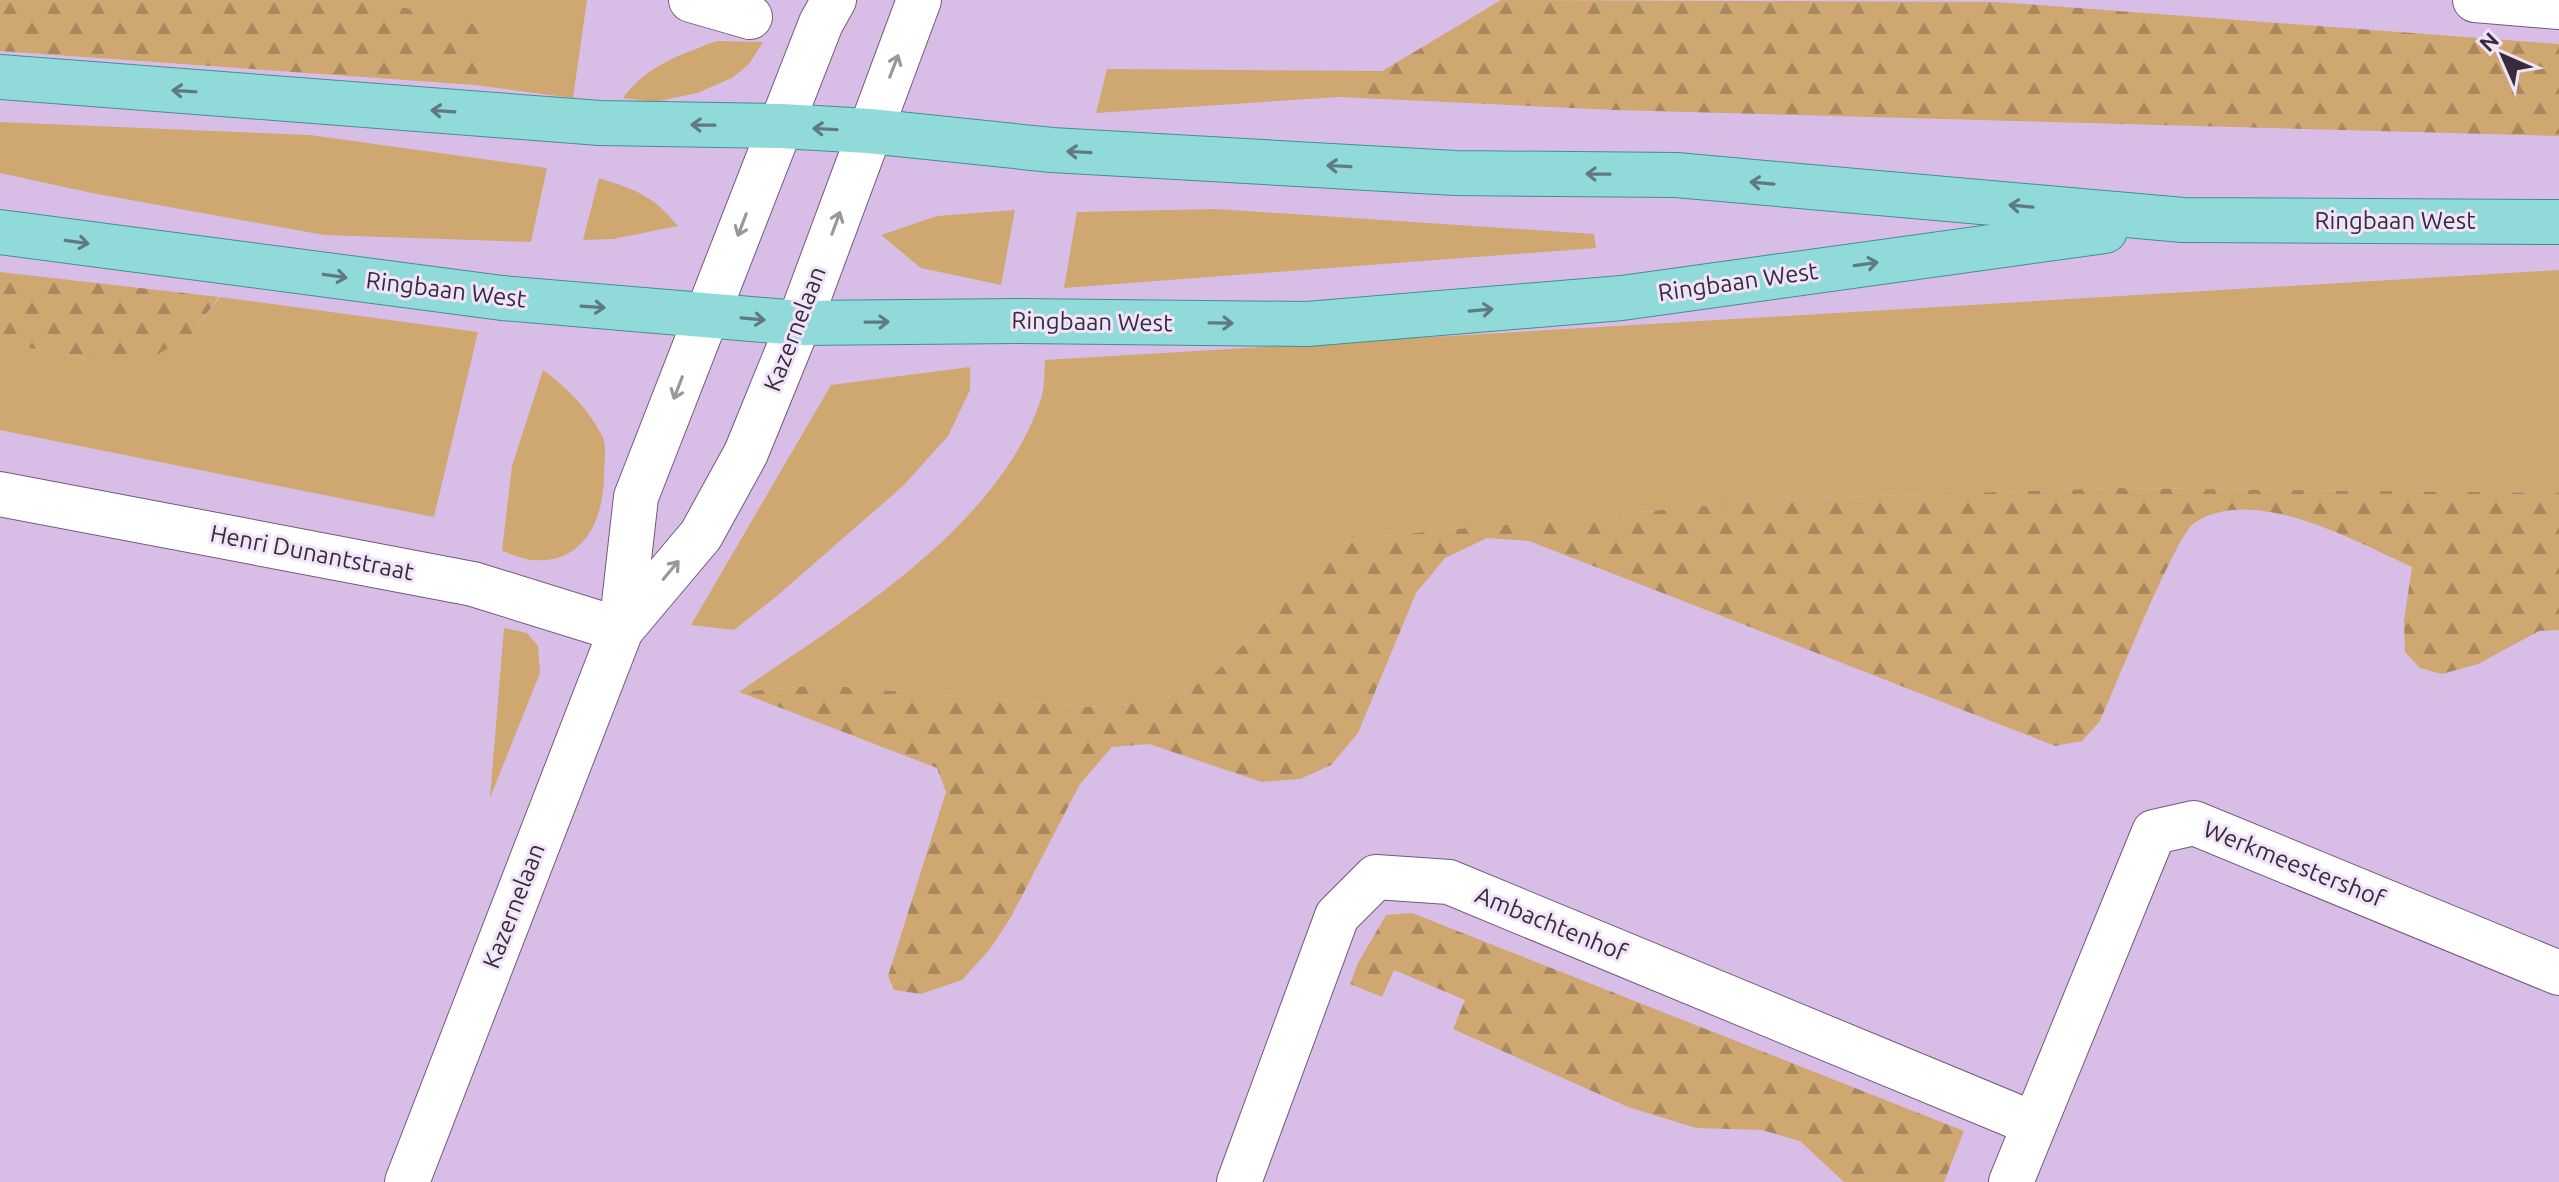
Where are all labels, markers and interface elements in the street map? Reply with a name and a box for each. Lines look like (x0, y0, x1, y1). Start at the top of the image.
north arrow (2463, 16, 2543, 96)
text: N (2474, 27, 2503, 56)
one-way arrow (888, 54, 902, 79)
one-way arrow (171, 83, 198, 98)
one-way arrow (430, 103, 457, 118)
one-way arrow (690, 117, 717, 132)
one-way arrow (812, 121, 839, 136)
one-way arrow (1066, 144, 1093, 159)
one-way arrow (1326, 158, 1353, 173)
one-way arrow (1585, 166, 1612, 182)
one-way arrow (1749, 175, 1776, 190)
one-way arrow (2008, 198, 2035, 213)
street label: Ringbaan West (2314, 207, 2476, 234)
one-way arrow (829, 211, 844, 236)
one-way arrow (734, 212, 748, 237)
one-way arrow (63, 235, 90, 250)
one-way arrow (1853, 256, 1878, 271)
street label: Ringbaan West (1656, 257, 1820, 306)
street label: Kazernelaan (758, 262, 831, 395)
street label: Ringbaan West (364, 266, 528, 313)
one-way arrow (321, 269, 348, 284)
one-way arrow (579, 300, 606, 315)
one-way arrow (1467, 302, 1494, 317)
street label: Ringbaan West (1011, 307, 1173, 336)
one-way arrow (739, 312, 766, 327)
one-way arrow (863, 314, 890, 330)
one-way arrow (1207, 315, 1234, 331)
one-way arrow (670, 375, 684, 400)
street label: Henri Dunantstraat (208, 520, 417, 586)
one-way arrow (662, 560, 680, 581)
street label: Werkmeestershof (2200, 815, 2389, 913)
street label: Kazernelaan (477, 839, 550, 972)
street label: Ambachtenhof (1472, 881, 1632, 966)

